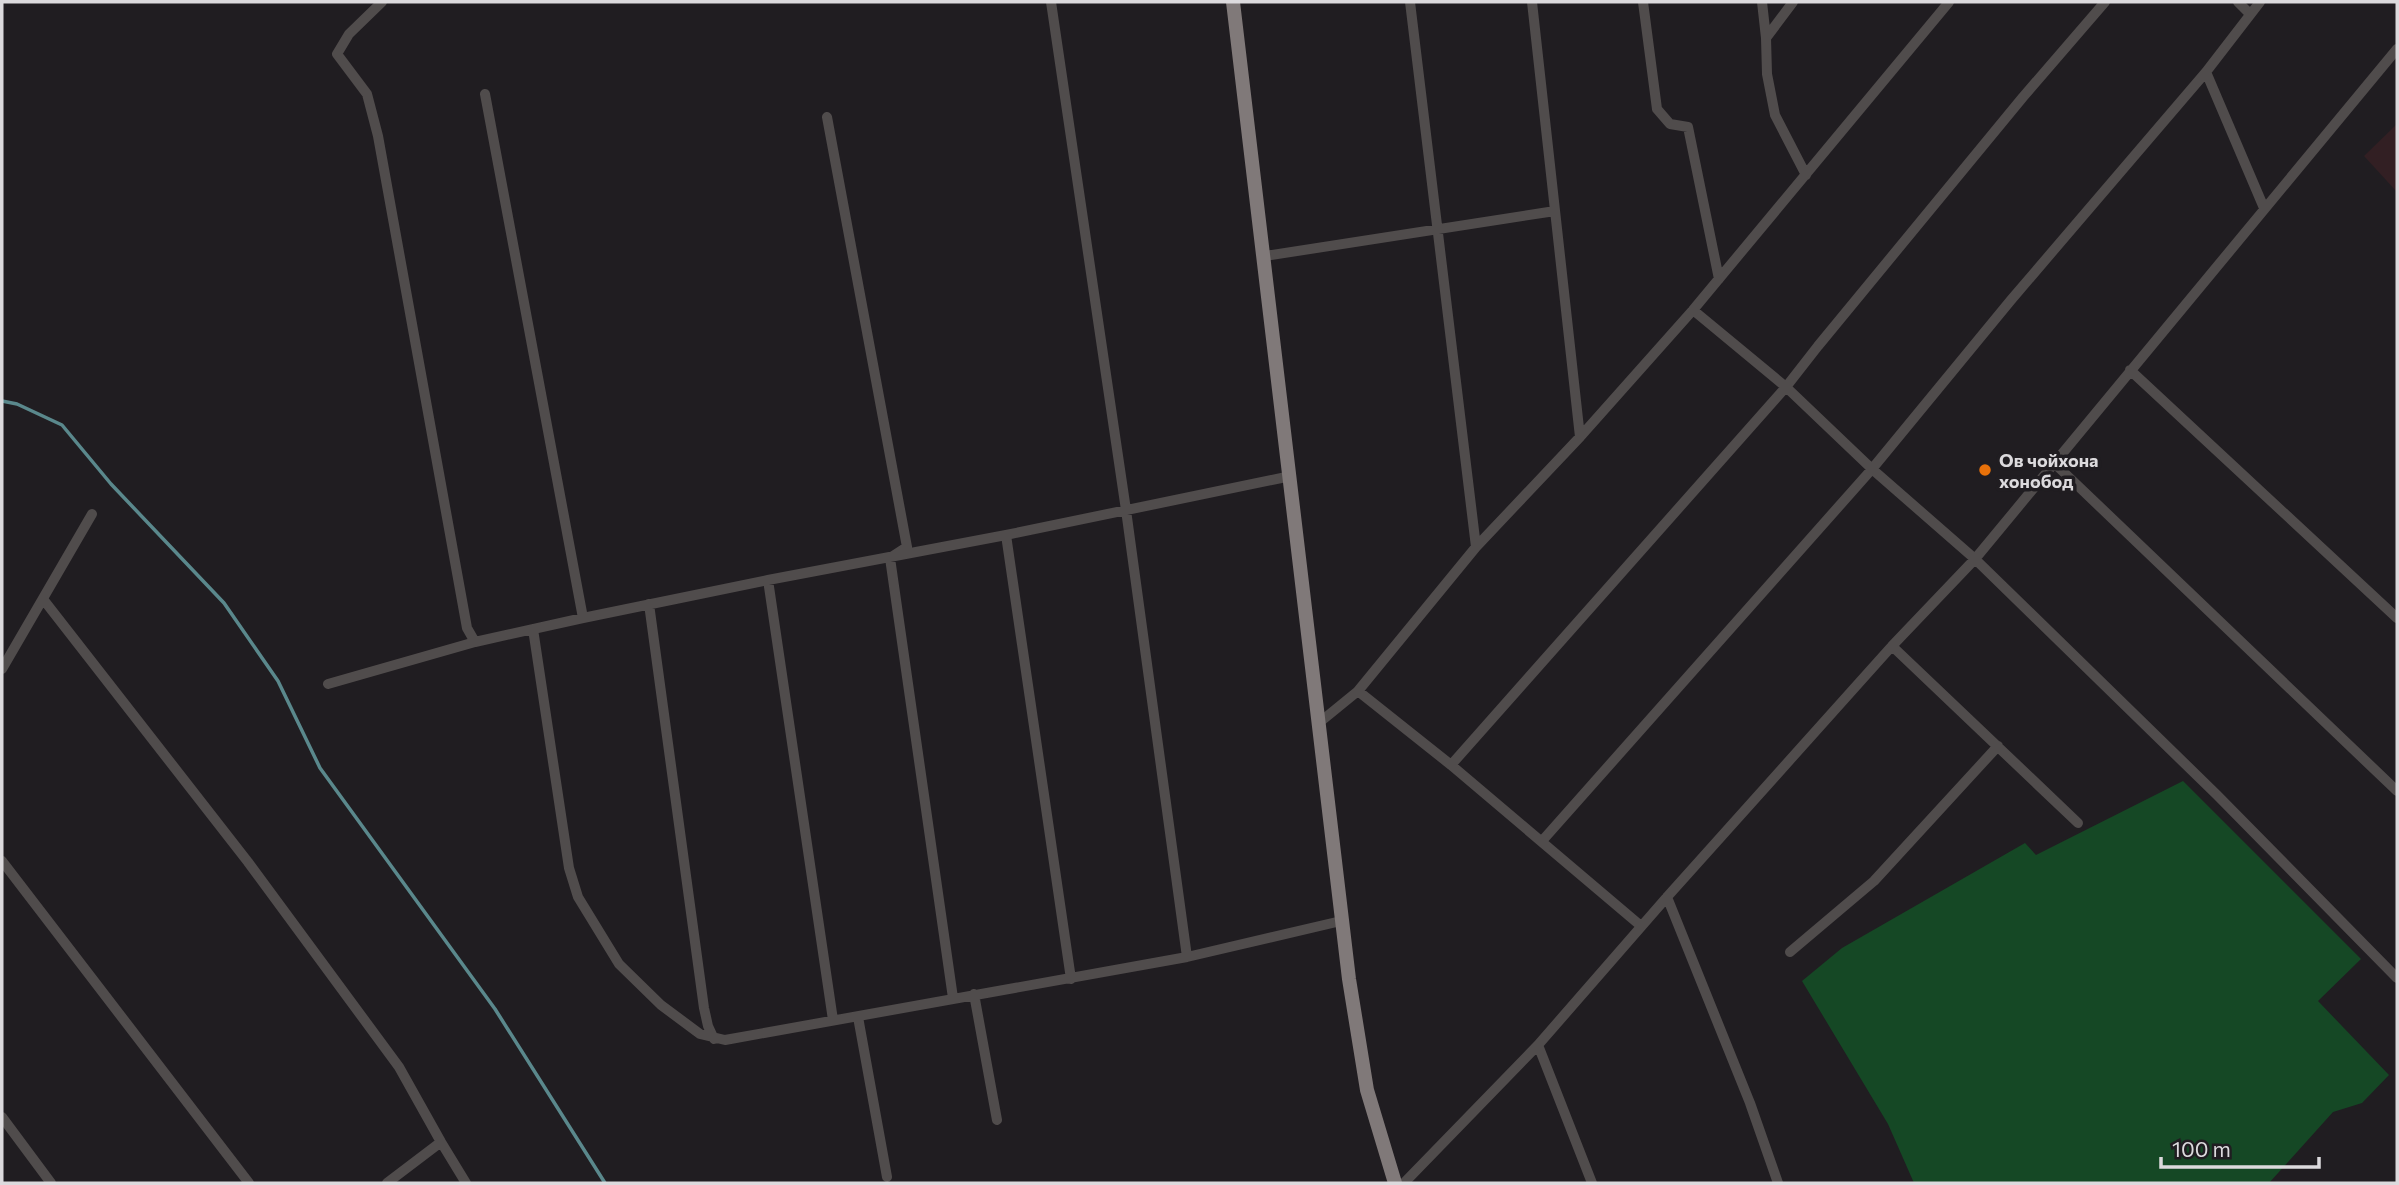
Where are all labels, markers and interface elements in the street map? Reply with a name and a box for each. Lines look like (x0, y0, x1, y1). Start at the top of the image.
place label: Ов чойхона хонобод (1999, 449, 2098, 492)
marker: Ов чойхона хонобод (1977, 462, 1993, 478)
scale bar (2161, 1126, 2318, 1170)
text: 100 m (2172, 1136, 2231, 1161)

